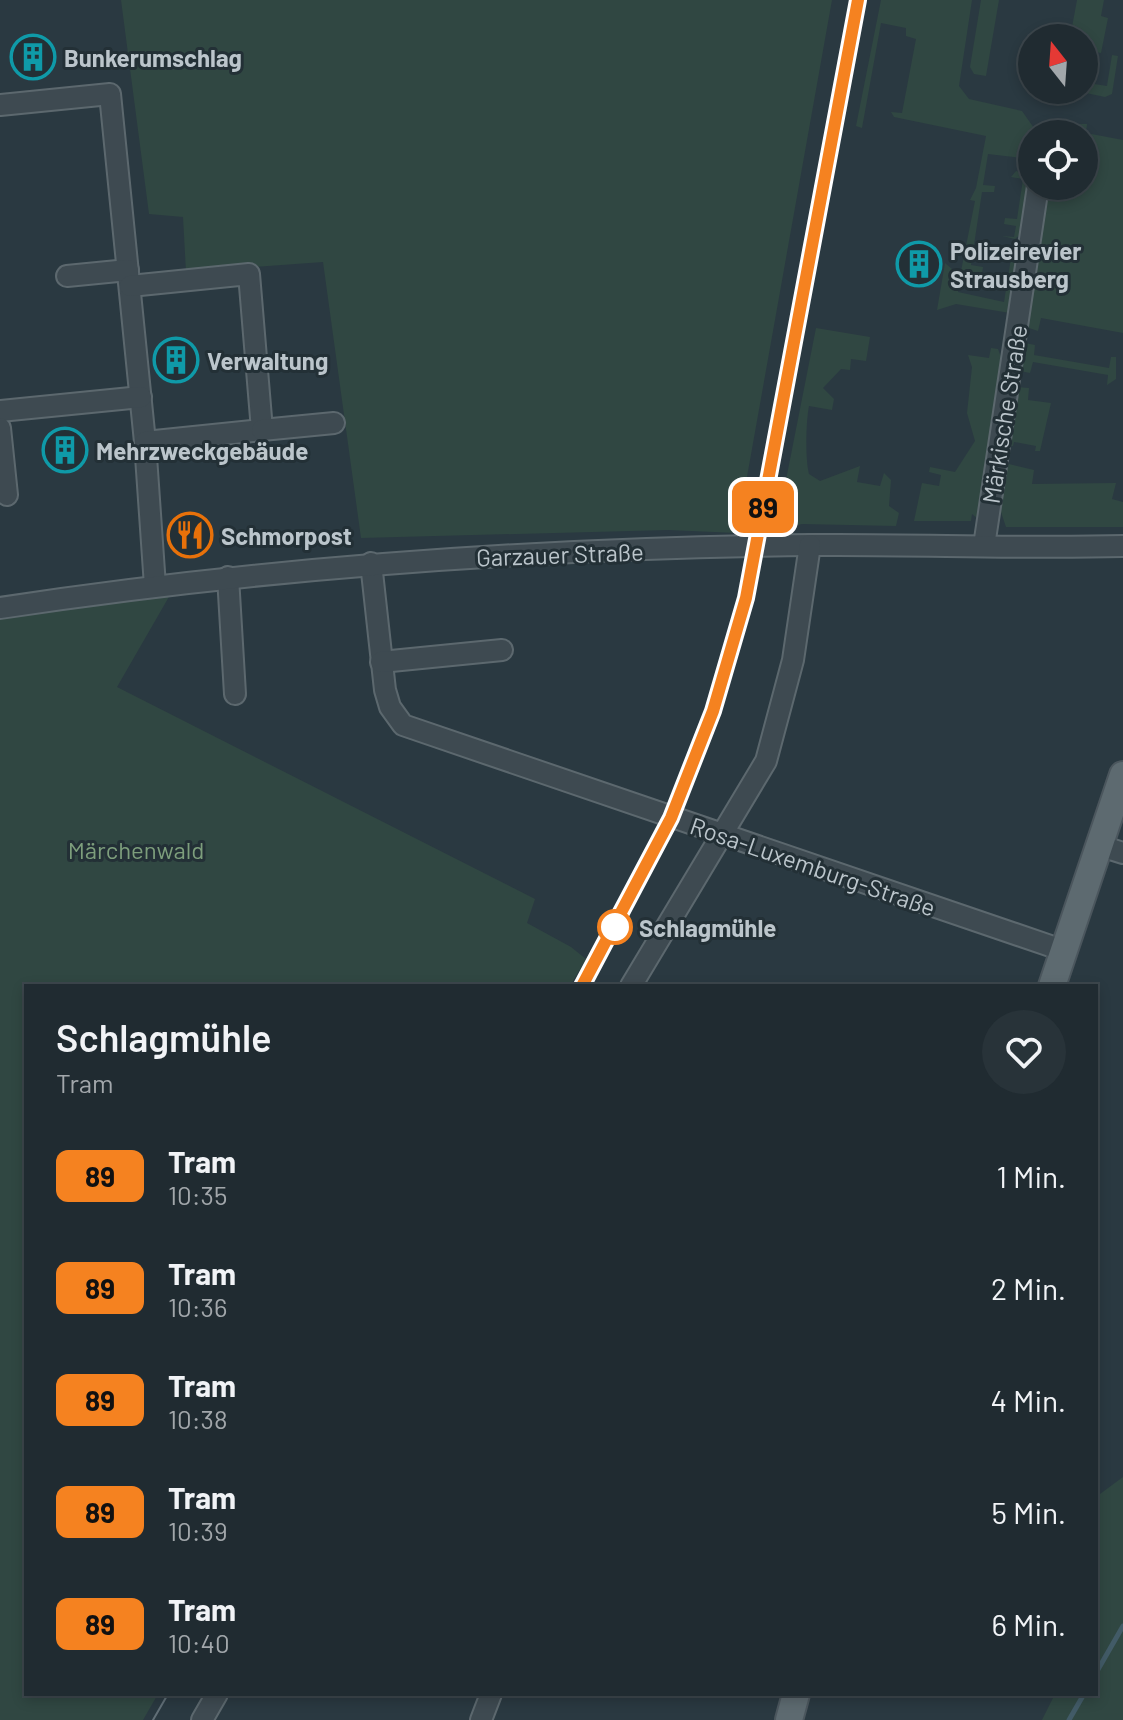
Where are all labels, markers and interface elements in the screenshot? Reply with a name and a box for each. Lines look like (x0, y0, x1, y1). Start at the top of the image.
north arrow (1018, 24, 1098, 104)
map controls (1018, 24, 1098, 200)
building icon: Bunkerumschlag (9, 33, 57, 81)
place label: Bunkerumschlag (64, 43, 242, 72)
button: locate (1018, 120, 1098, 200)
place label: Polizeirevier Strausberg (950, 236, 1081, 293)
building icon: Polizeirevier Strausberg (895, 240, 943, 288)
street label: Märkische Straße (976, 323, 1032, 505)
building icon: Verwaltung (152, 336, 200, 384)
place label: Verwaltung (207, 346, 328, 375)
building icon: Mehrzweckgebäude (41, 426, 89, 474)
place label: Mehrzweckgebäude (96, 436, 308, 465)
line badge: 89 (727, 481, 799, 533)
text: 89 (748, 490, 778, 524)
restaurant icon: Schmorpost (166, 511, 214, 559)
place label: Schmorpost (221, 521, 352, 550)
street label: Garzauer Straße (476, 537, 644, 571)
street label: Rosa-Luxemburg-Straße (686, 810, 940, 922)
park label: Märchenwald (68, 835, 204, 864)
marker: Schlagmühle (598, 910, 632, 944)
place label: Schlagmühle (639, 913, 776, 942)
button: heart (982, 1010, 1066, 1094)
text: Schlagmühle (56, 1014, 272, 1060)
text: Tram (56, 1067, 114, 1098)
text: Tram (168, 1143, 236, 1179)
text: 1 Min. (997, 1158, 1066, 1194)
text: 89 (85, 1159, 115, 1193)
text: 10:35 (168, 1179, 227, 1210)
text: Tram (168, 1255, 236, 1291)
text: 2 Min. (991, 1270, 1066, 1306)
text: 89 (85, 1271, 115, 1305)
text: 10:36 (168, 1291, 227, 1322)
text: Tram (168, 1367, 236, 1403)
text: 4 Min. (990, 1382, 1066, 1418)
text: 89 (85, 1383, 115, 1417)
text: 10:38 (168, 1403, 228, 1434)
text: Tram (168, 1479, 236, 1515)
text: 5 Min. (992, 1494, 1066, 1530)
text: 89 (85, 1495, 115, 1529)
text: 10:39 (168, 1515, 228, 1546)
text: Tram (168, 1591, 236, 1627)
text: 6 Min. (992, 1606, 1066, 1642)
text: 89 (85, 1607, 115, 1641)
text: 10:40 (168, 1627, 230, 1658)

